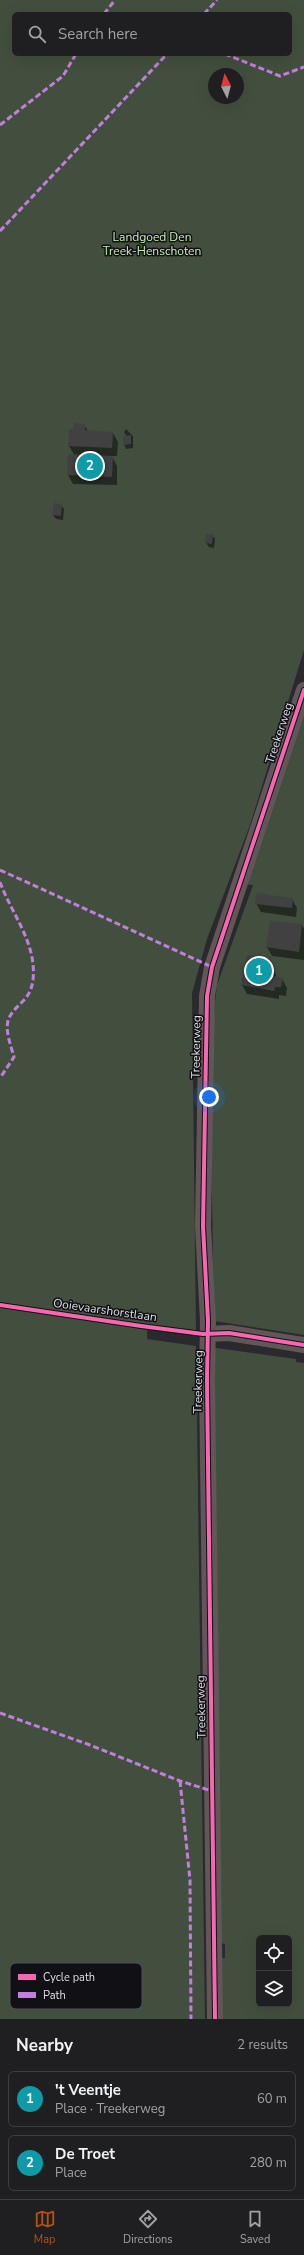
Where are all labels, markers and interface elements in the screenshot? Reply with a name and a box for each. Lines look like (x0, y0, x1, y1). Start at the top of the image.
search box (12, 12, 292, 56)
icon: search (26, 23, 48, 45)
text: Search here (58, 24, 138, 44)
north arrow (208, 68, 244, 104)
park label: Landgoed Den Treek-Henschoten (103, 229, 201, 259)
pin: 2 (77, 451, 103, 481)
street label: Treekerweg (262, 700, 296, 766)
pin: 1 (246, 956, 272, 986)
street label: Treekerweg (187, 1015, 205, 1079)
your location (199, 1087, 219, 1107)
street label: Ooievaarshorstlaan (52, 1295, 158, 1325)
street label: Treekerweg (189, 1350, 207, 1414)
street label: Treekerweg (192, 1675, 210, 1739)
map controls (256, 1935, 292, 2007)
button: locate (256, 1935, 292, 1971)
legend (10, 1963, 142, 2009)
text: Cycle path (43, 1970, 95, 1985)
button: layers (256, 1971, 292, 2007)
text: Path (43, 1988, 66, 2003)
text: Nearby (16, 2034, 73, 2057)
text: 2 results (237, 2036, 288, 2054)
text: 't Veentje (55, 2080, 121, 2100)
text: 1 (26, 2090, 34, 2108)
text: 60 m (257, 2090, 287, 2108)
text: Place · Treekerweg (55, 2100, 165, 2118)
text: De Troet (55, 2144, 115, 2164)
text: 2 (26, 2154, 34, 2172)
text: 280 m (249, 2154, 287, 2172)
text: Place (55, 2164, 87, 2182)
tab: Map (34, 2208, 56, 2247)
tab: Directions (123, 2208, 173, 2247)
tab: Saved (240, 2208, 270, 2247)

